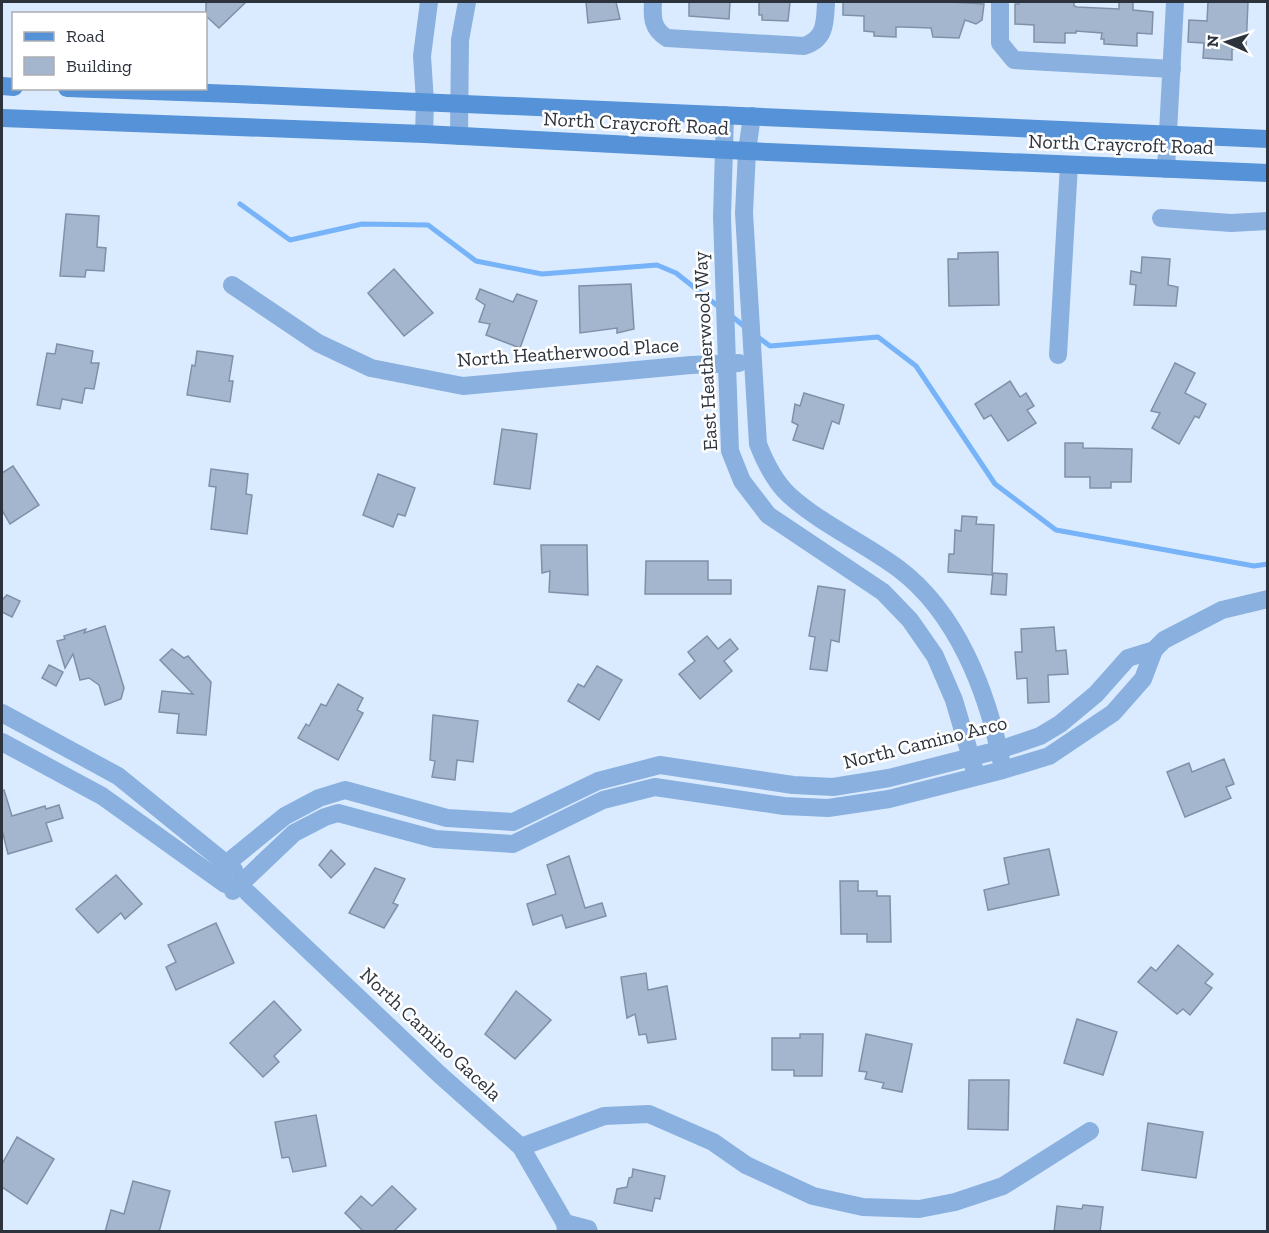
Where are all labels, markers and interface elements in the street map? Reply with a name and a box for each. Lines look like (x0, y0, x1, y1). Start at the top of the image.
legend (12, 12, 207, 90)
north arrow (1197, 12, 1257, 72)
text: Road (66, 25, 105, 47)
text: N (1203, 35, 1222, 48)
text: Building (66, 55, 132, 77)
street label: North Craycroft Road (543, 106, 729, 140)
street label: North Craycroft Road (1028, 129, 1214, 159)
street label: East Heatherwood Way (688, 250, 722, 451)
street label: North Heatherwood Place (456, 332, 680, 372)
street label: North Camino Arco (841, 710, 1009, 774)
street label: North Camino Gacela (355, 962, 507, 1106)

